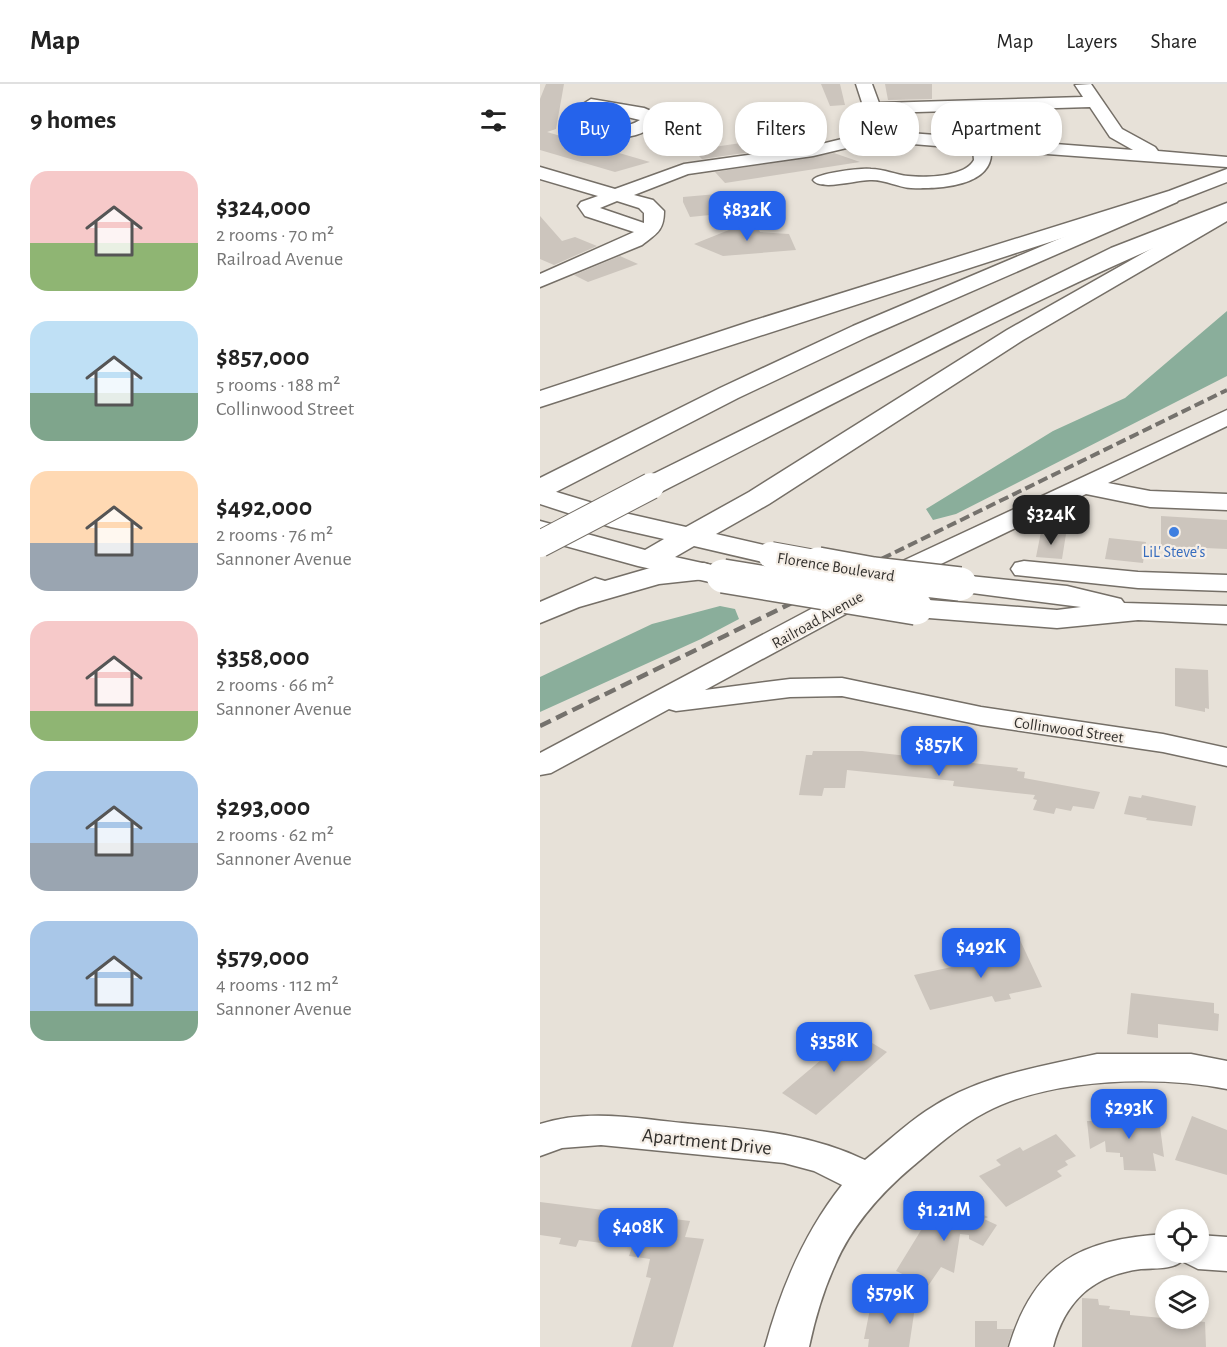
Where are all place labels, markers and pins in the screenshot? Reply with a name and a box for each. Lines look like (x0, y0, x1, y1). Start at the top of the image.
pin: $832K (705, 191, 789, 242)
pin: $324K (1009, 495, 1093, 546)
marker: LiL' Steve's (1167, 525, 1181, 539)
place label: LiL' Steve's (1143, 544, 1206, 560)
pin: $857K (897, 726, 981, 777)
pin: $492K (939, 928, 1023, 979)
pin: $358K (792, 1022, 876, 1073)
pin: $293K (1087, 1089, 1171, 1140)
pin: $1.21M (895, 1191, 993, 1242)
pin: $408K (596, 1208, 680, 1259)
pin: $579K (848, 1274, 932, 1325)

